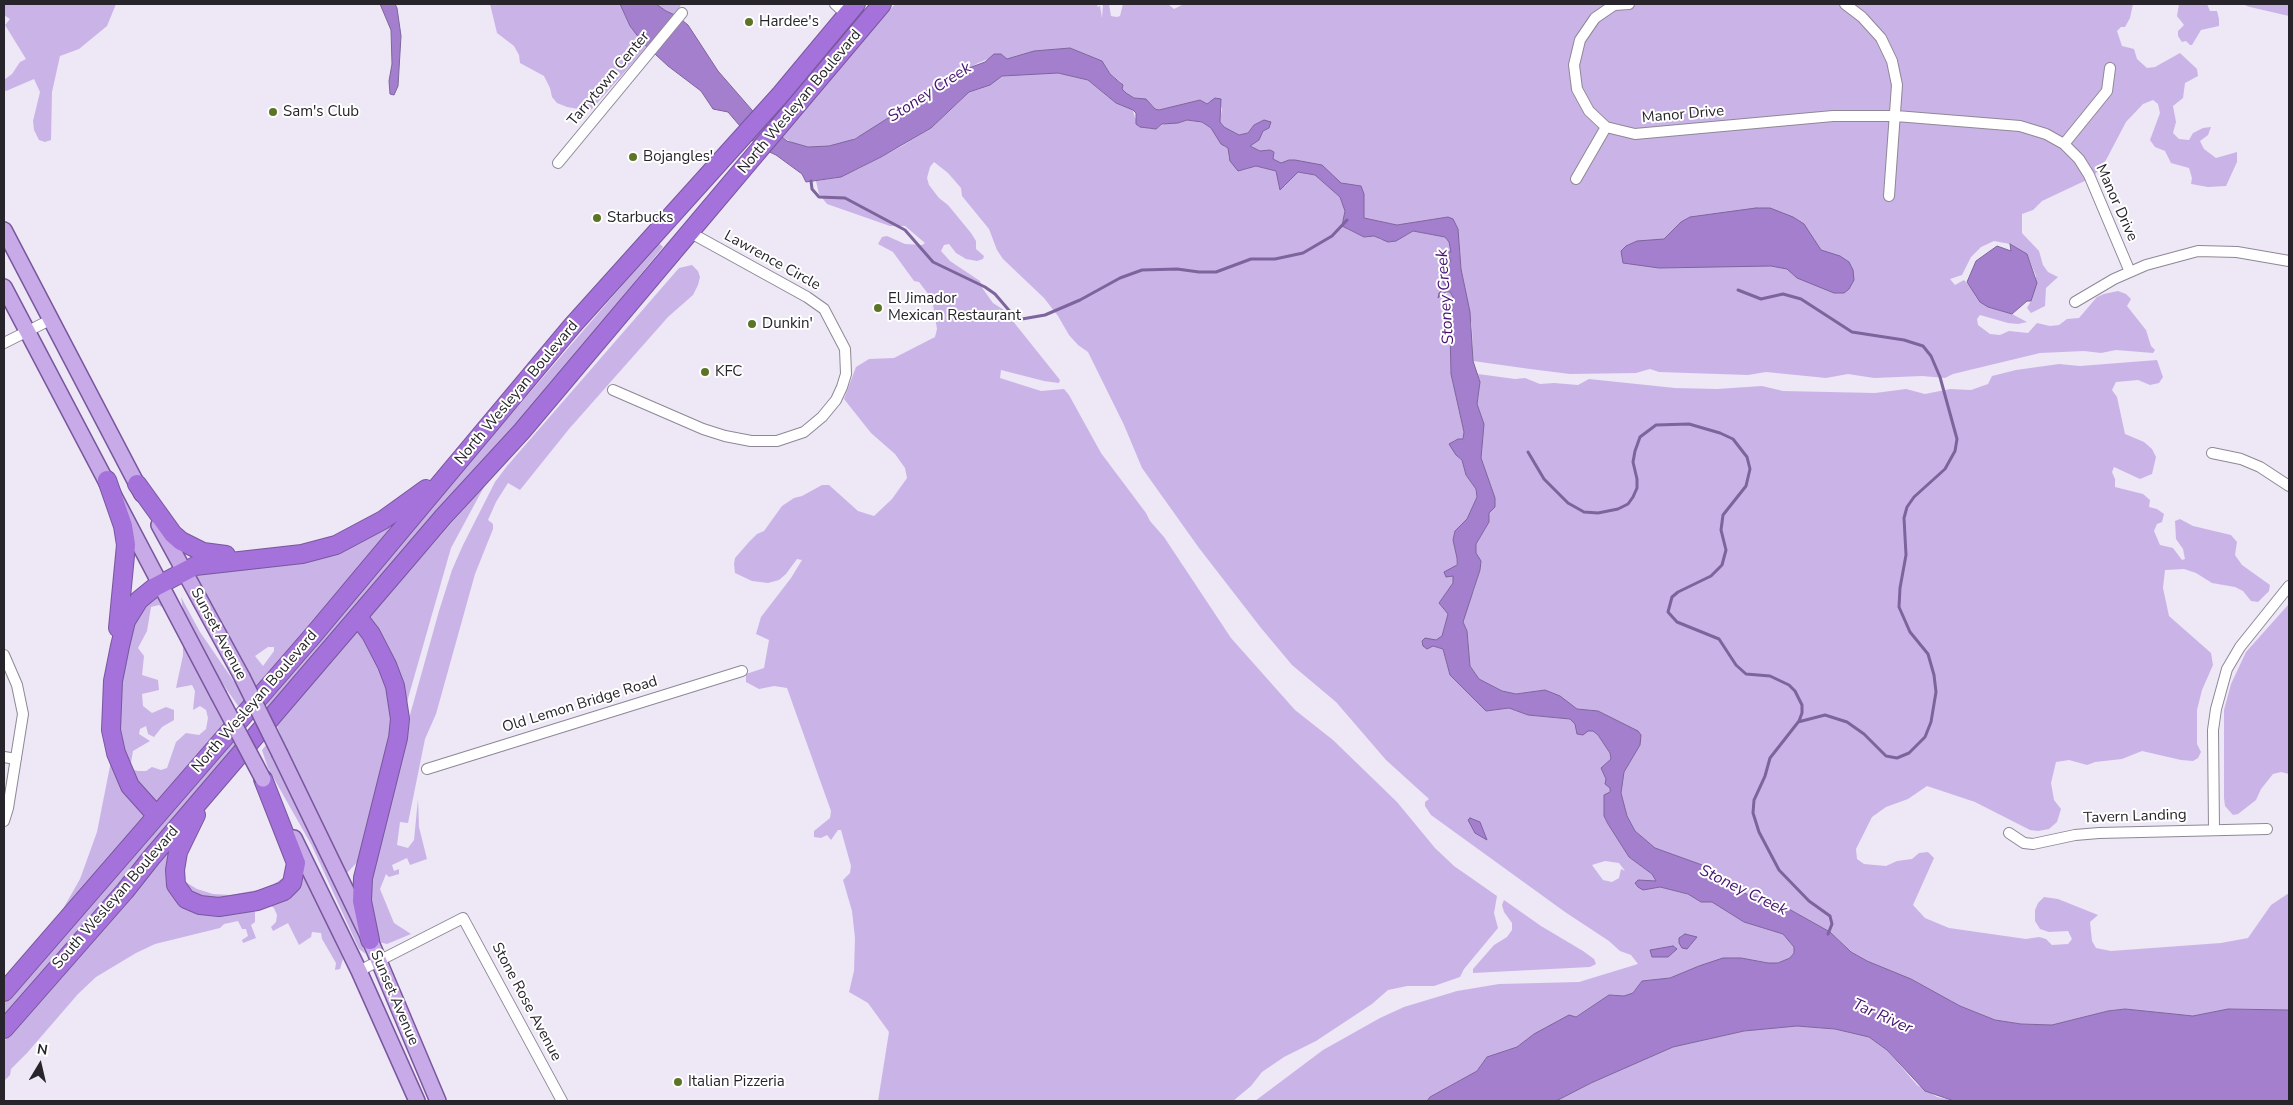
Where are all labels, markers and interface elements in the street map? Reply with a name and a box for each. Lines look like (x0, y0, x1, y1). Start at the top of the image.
place label: Hardee's (759, 13, 819, 31)
marker: Hardee's (743, 16, 755, 28)
street label: North Wesleyan Boulevard (734, 26, 866, 178)
street label: Tarrytown Center (564, 28, 654, 130)
water label: Stoney Creek (885, 59, 975, 127)
street label: Manor Drive (1641, 102, 1725, 128)
place label: Sam's Club (283, 103, 359, 121)
marker: Sam's Club (267, 106, 279, 118)
place label: Bojangles' (643, 148, 713, 166)
marker: Bojangles' (627, 151, 639, 163)
street label: Manor Drive (2091, 162, 2141, 244)
place label: Starbucks (607, 209, 673, 227)
marker: Starbucks (591, 212, 603, 224)
street label: Lawrence Circle (721, 227, 823, 295)
water label: Stoney Creek (1433, 249, 1459, 345)
place label: El Jimador Mexican Restaurant (888, 290, 1021, 325)
marker: El Jimador Mexican Restaurant (872, 302, 884, 314)
place label: Dunkin' (762, 315, 813, 333)
street label: North Wesleyan Boulevard (451, 317, 583, 469)
marker: Dunkin' (746, 318, 758, 330)
place label: KFC (715, 363, 742, 381)
marker: KFC (699, 366, 711, 378)
street label: Sunset Avenue (186, 585, 250, 683)
street label: North Wesleyan Boulevard (188, 627, 322, 777)
street label: Old Lemon Bridge Road (500, 673, 660, 737)
street label: Tavern Landing (2083, 806, 2187, 828)
street label: South Wesleyan Boulevard (49, 823, 183, 973)
water label: Stoney Creek (1696, 861, 1790, 921)
street label: Stone Rose Avenue (487, 940, 565, 1064)
street label: Sunset Avenue (366, 948, 422, 1048)
water label: Tar River (1849, 995, 1915, 1039)
text: N (36, 1039, 49, 1060)
north arrow (15, 1040, 65, 1090)
place label: Italian Pizzeria (688, 1073, 785, 1091)
marker: Italian Pizzeria (672, 1076, 684, 1088)

